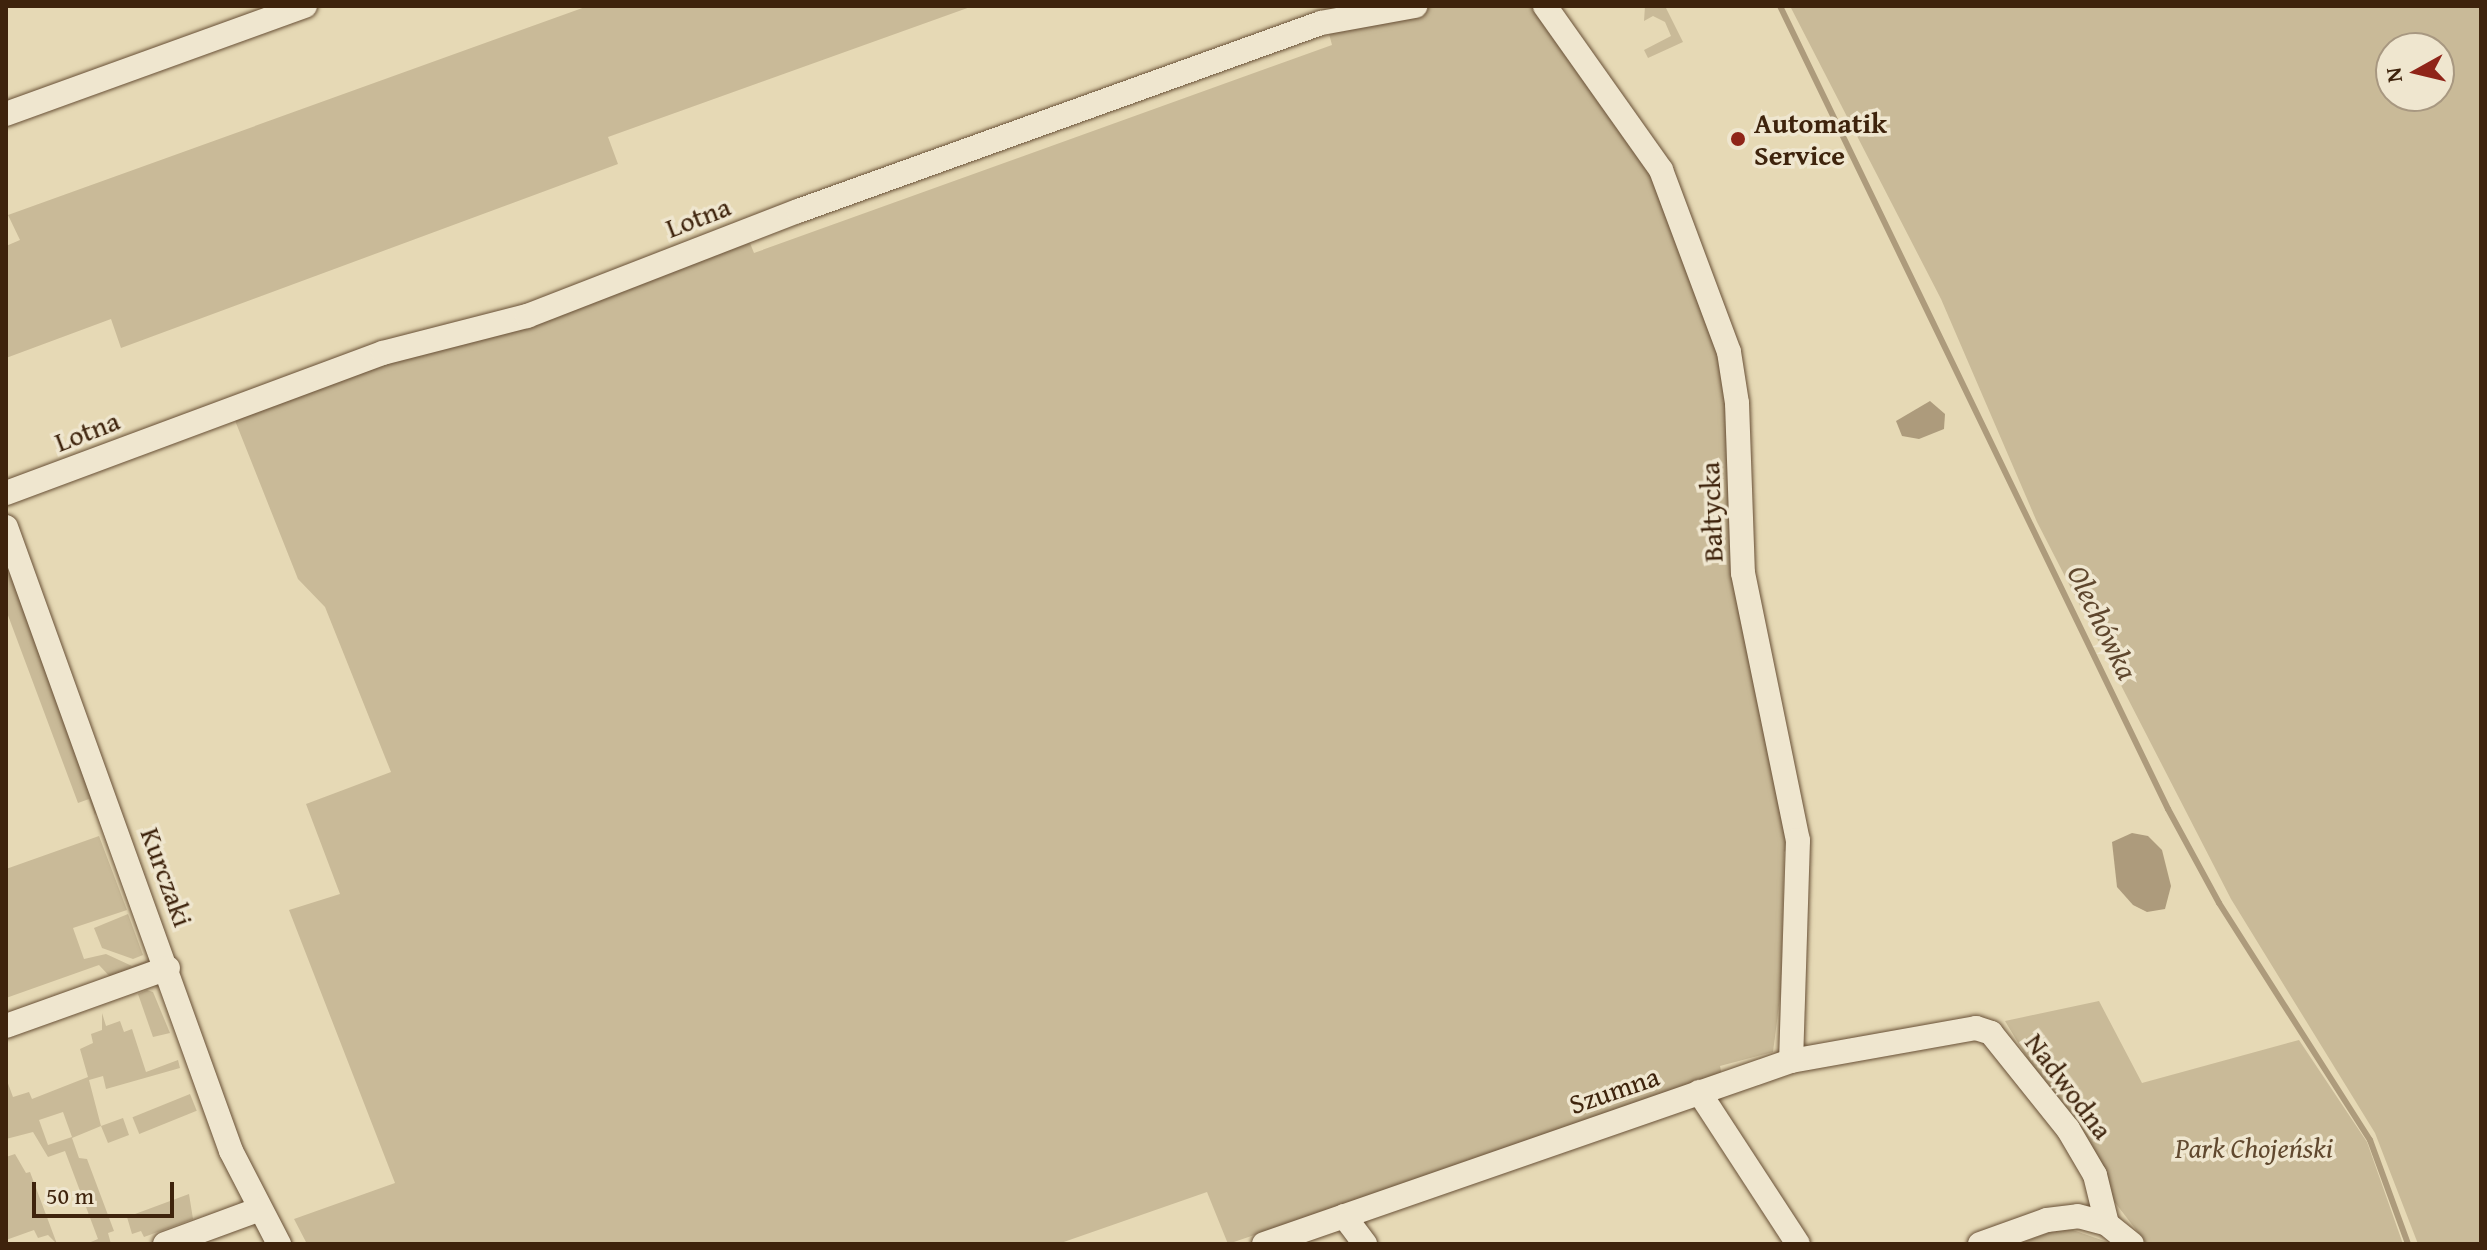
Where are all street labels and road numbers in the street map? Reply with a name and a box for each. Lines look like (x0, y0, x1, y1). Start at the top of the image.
street label: Lotna (661, 189, 735, 245)
street label: Lotna (50, 403, 124, 459)
street label: Bałtycka (1692, 461, 1730, 563)
street label: Kurczaki (134, 823, 200, 931)
street label: Nadwodna (2018, 1026, 2120, 1146)
street label: Szumna (1565, 1059, 1663, 1121)

